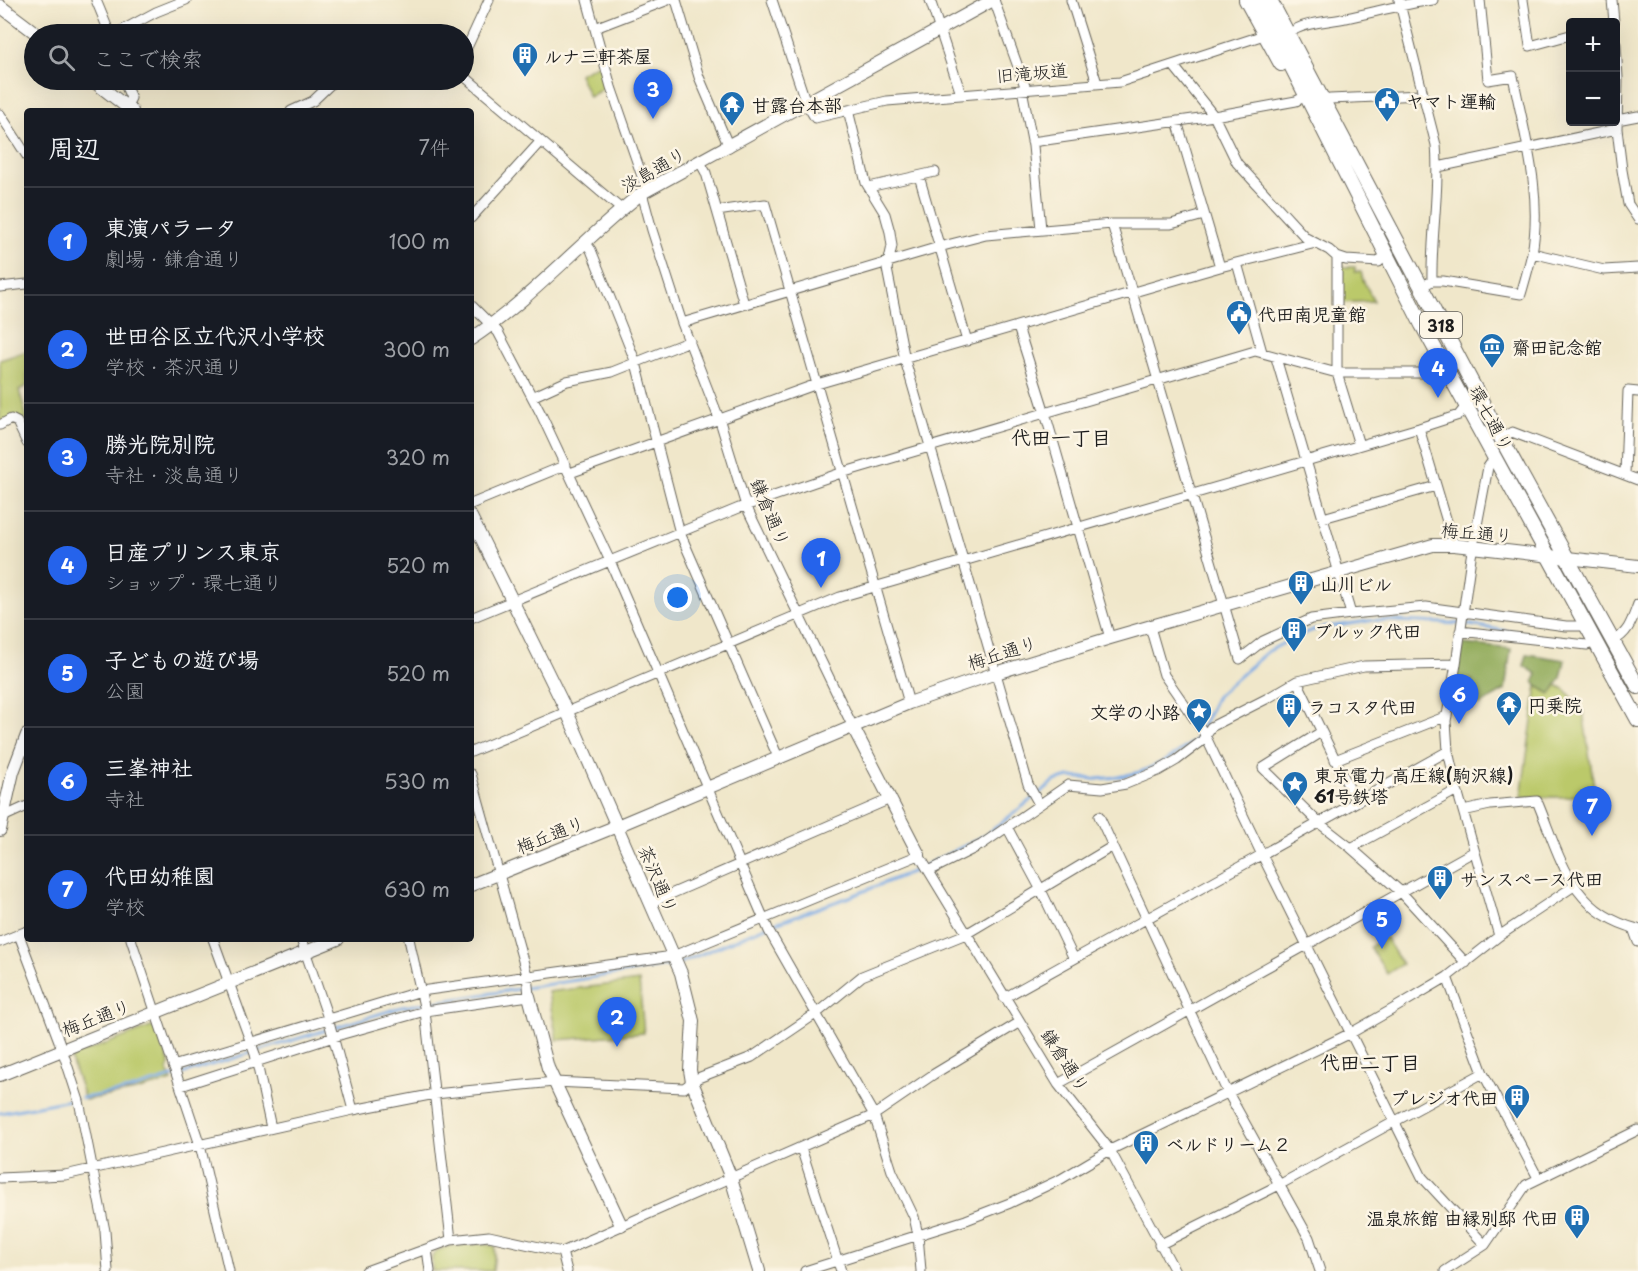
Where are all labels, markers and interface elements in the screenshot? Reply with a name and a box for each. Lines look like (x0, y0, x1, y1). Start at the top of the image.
map controls (1566, 18, 1620, 126)
button: + (1566, 18, 1620, 72)
search box (24, 24, 474, 90)
building icon: ルナ三軒茶屋 (510, 40, 540, 78)
icon: search (45, 41, 78, 74)
text: ここで検索 (93, 41, 203, 74)
place label: ルナ三軒茶屋 (544, 42, 652, 69)
street label: 旧滝坂道 (995, 55, 1069, 89)
pin: 3 (634, 70, 672, 119)
button: − (1566, 72, 1620, 126)
public building icon: ヤマト運輸 (1372, 85, 1402, 123)
place label: ヤマト運輸 (1406, 87, 1496, 114)
temple icon: 甘露台本部 (717, 89, 747, 127)
place label: 甘露台本部 (752, 91, 842, 118)
text: 周辺 (48, 128, 100, 167)
text: 7件 (419, 132, 450, 162)
street label: 淡島通り (615, 139, 691, 199)
text: 東演パラータ (105, 210, 237, 243)
text: 1 (63, 226, 72, 256)
text: 100 m (389, 226, 450, 256)
text: 劇場 · 鎌倉通り (105, 243, 244, 273)
public building icon: 代田南児童館 (1224, 298, 1254, 336)
place label: 代田南児童館 (1258, 300, 1366, 327)
road number: 318 (1420, 312, 1462, 338)
text: 世田谷区立代沢小学校 (105, 318, 325, 351)
museum icon: 齋田記念館 (1477, 331, 1507, 369)
place label: 齋田記念館 (1512, 333, 1602, 360)
text: 2 (60, 334, 75, 364)
text: 300 m (383, 334, 450, 364)
pin: 4 (1418, 348, 1458, 398)
text: 学校 · 茶沢通り (105, 351, 244, 381)
street label: 環七通り (1463, 380, 1521, 456)
district label: 代田一丁目 (1011, 422, 1111, 452)
text: 勝光院別院 (105, 426, 215, 459)
text: 3 (61, 442, 74, 472)
text: 320 m (386, 442, 450, 472)
text: 寺社 · 淡島通り (105, 459, 244, 489)
street label: 鎌倉通り (745, 474, 797, 550)
street label: 梅丘通り (1440, 515, 1514, 549)
text: 日産プリンス東京 (105, 534, 281, 567)
pin: 1 (802, 538, 840, 588)
text: 4 (61, 550, 74, 580)
text: 520 m (386, 550, 450, 580)
text: ショップ · 環七通り (105, 567, 283, 597)
building icon: 山川ビル (1286, 568, 1316, 606)
place label: 山川ビル (1320, 570, 1392, 597)
your location (663, 583, 692, 612)
building icon: ブルック代田 (1279, 615, 1309, 653)
place label: ブルック代田 (1314, 617, 1421, 644)
street label: 梅丘通り (964, 628, 1040, 676)
text: 子どもの遊び場 (105, 642, 259, 675)
text: 5 (61, 658, 74, 688)
text: 520 m (386, 658, 450, 688)
pin: 6 (1440, 674, 1478, 724)
text: 公園 (105, 675, 145, 705)
temple icon: 円乗院 (1494, 689, 1524, 727)
building icon: ラコスタ代田 (1274, 691, 1304, 729)
place label: 円乗院 (1528, 691, 1582, 718)
place label: ラコスタ代田 (1308, 693, 1416, 720)
place icon: 文学の小路 (1184, 696, 1214, 734)
place label: 文学の小路 (1090, 698, 1180, 725)
text: 三峯神社 (105, 750, 193, 783)
place label: 東京電力 高圧線(駒沢線) 61号鉄塔 (1314, 761, 1513, 809)
text: 6 (60, 766, 75, 796)
text: 530 m (384, 766, 450, 796)
place icon: 東京電力 高圧線(駒沢線) 61号鉄塔 (1280, 769, 1310, 807)
text: 寺社 (105, 783, 145, 813)
pin: 7 (1572, 786, 1612, 836)
street label: 梅丘通り (512, 808, 588, 860)
street label: 茶沢通り (633, 841, 685, 917)
text: 代田幼稚園 (105, 858, 215, 891)
building icon: サンスペース代田 (1425, 863, 1455, 901)
place label: サンスペース代田 (1460, 865, 1603, 892)
text: 7 (62, 874, 73, 904)
text: 630 m (384, 874, 450, 904)
text: 学校 (105, 891, 145, 921)
pin: 5 (1362, 900, 1402, 949)
street label: 梅丘通り (58, 991, 134, 1043)
pin: 2 (598, 998, 636, 1047)
street label: 鎌倉通り (1035, 1022, 1097, 1098)
district label: 代田二丁目 (1320, 1047, 1420, 1077)
building icon: プレジオ代田 (1502, 1082, 1532, 1120)
place label: プレジオ代田 (1390, 1084, 1498, 1111)
building icon: ベルドリーム２ (1131, 1128, 1161, 1166)
place label: ベルドリーム２ (1166, 1130, 1291, 1157)
building icon: 温泉旅館 由縁別邸 代田 (1562, 1202, 1592, 1240)
place label: 温泉旅館 由縁別邸 代田 (1366, 1204, 1558, 1231)

